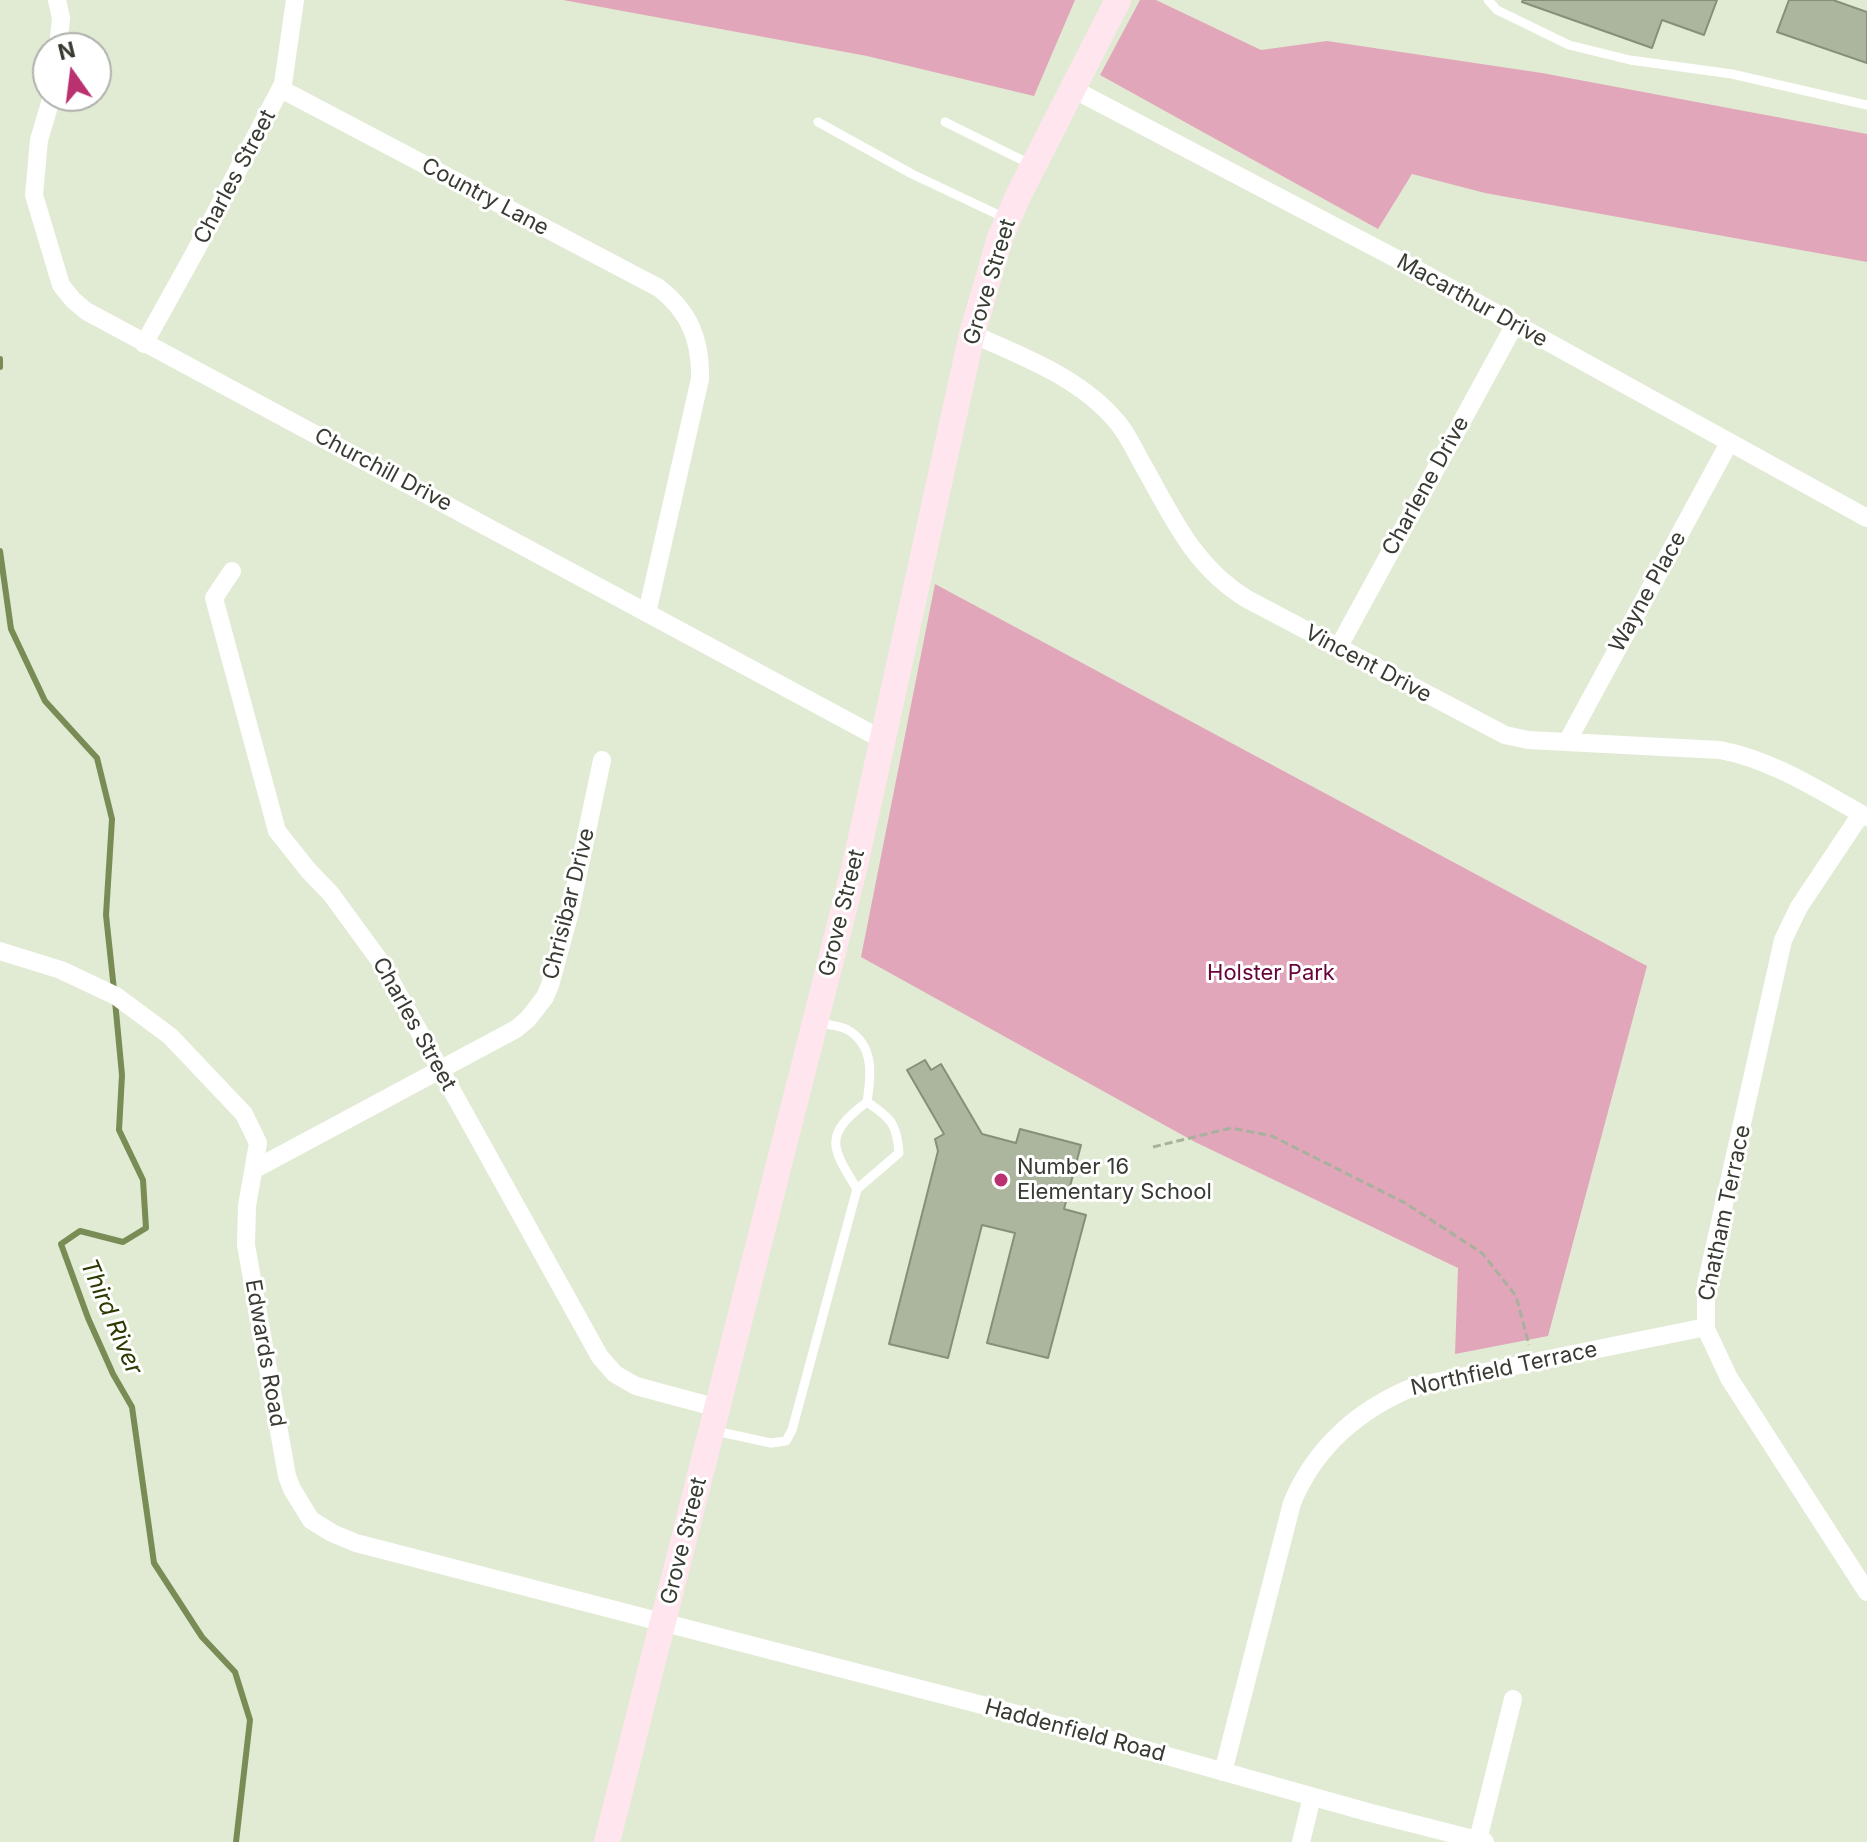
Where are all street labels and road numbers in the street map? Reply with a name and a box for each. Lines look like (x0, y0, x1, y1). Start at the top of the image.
street label: Charles Street (189, 105, 281, 249)
street label: Country Lane (417, 152, 553, 242)
street label: Grove Street (958, 216, 1022, 348)
street label: Macarthur Drive (1392, 249, 1552, 353)
street label: Charlene Drive (1377, 412, 1475, 560)
street label: Churchill Drive (310, 423, 456, 517)
street label: Wayne Place (1604, 527, 1692, 657)
street label: Vincent Drive (1300, 620, 1436, 708)
street label: Chrisibar Drive (537, 826, 601, 982)
street label: Grove Street (813, 847, 871, 979)
street label: Charles Street (367, 953, 461, 1095)
street label: Chatham Terrace (1693, 1123, 1757, 1303)
street label: Edwards Road (239, 1277, 291, 1429)
street label: Northfield Terrace (1408, 1336, 1600, 1402)
street label: Grove Street (655, 1475, 713, 1607)
street label: Haddenfield Road (982, 1694, 1168, 1768)

